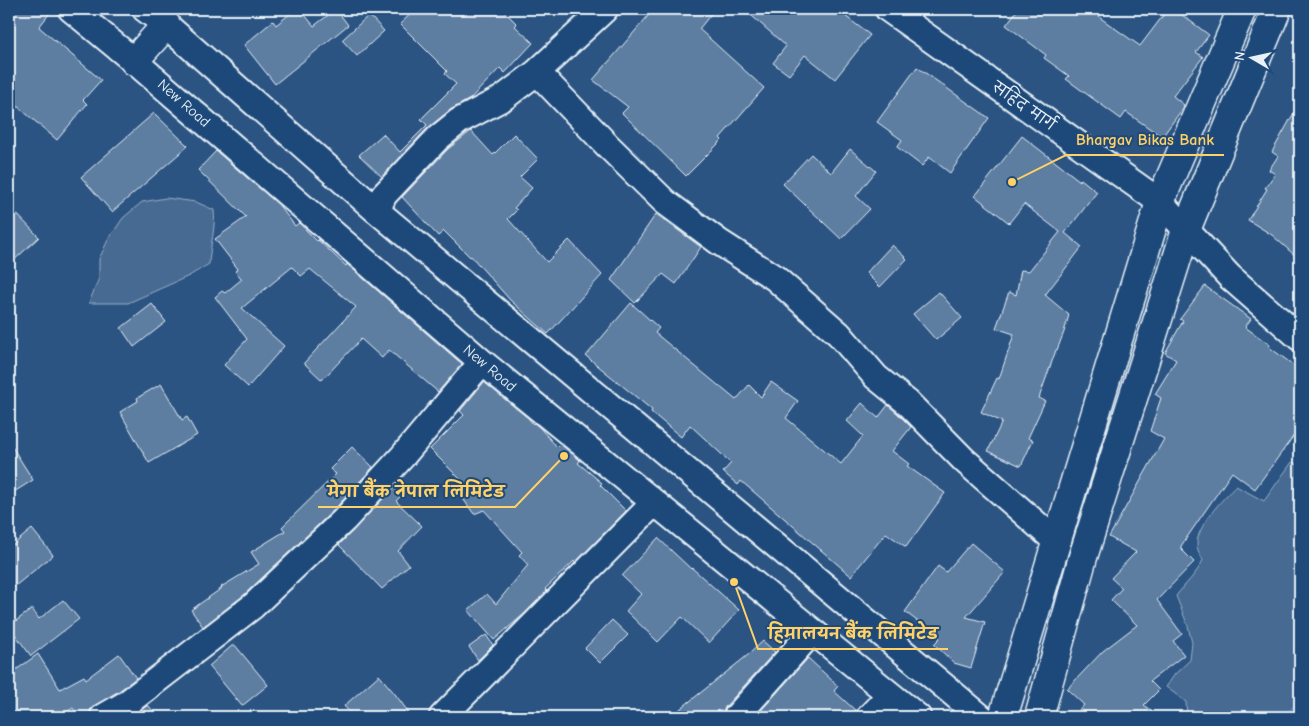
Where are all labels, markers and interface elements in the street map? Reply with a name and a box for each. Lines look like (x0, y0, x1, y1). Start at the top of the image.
north arrow (1226, 32, 1276, 82)
text: N (1231, 50, 1249, 62)
street label: New Road (154, 75, 214, 131)
street label: सहिद मार्ग (988, 75, 1061, 135)
callout: Bhargav Bikas Bank (1066, 124, 1224, 155)
text: Bhargav Bikas Bank (1076, 131, 1214, 149)
street label: New Road (460, 341, 520, 395)
callout: मेगा बैंक नेपाल लिमिटेड (318, 476, 515, 507)
text: मेगा बैंक नेपाल लिमिटेड (325, 477, 506, 501)
callout: हिमालयन बैंक लिमिटेड (758, 618, 948, 649)
text: हिमालयन बैंक लिमिटेड (766, 619, 939, 644)

